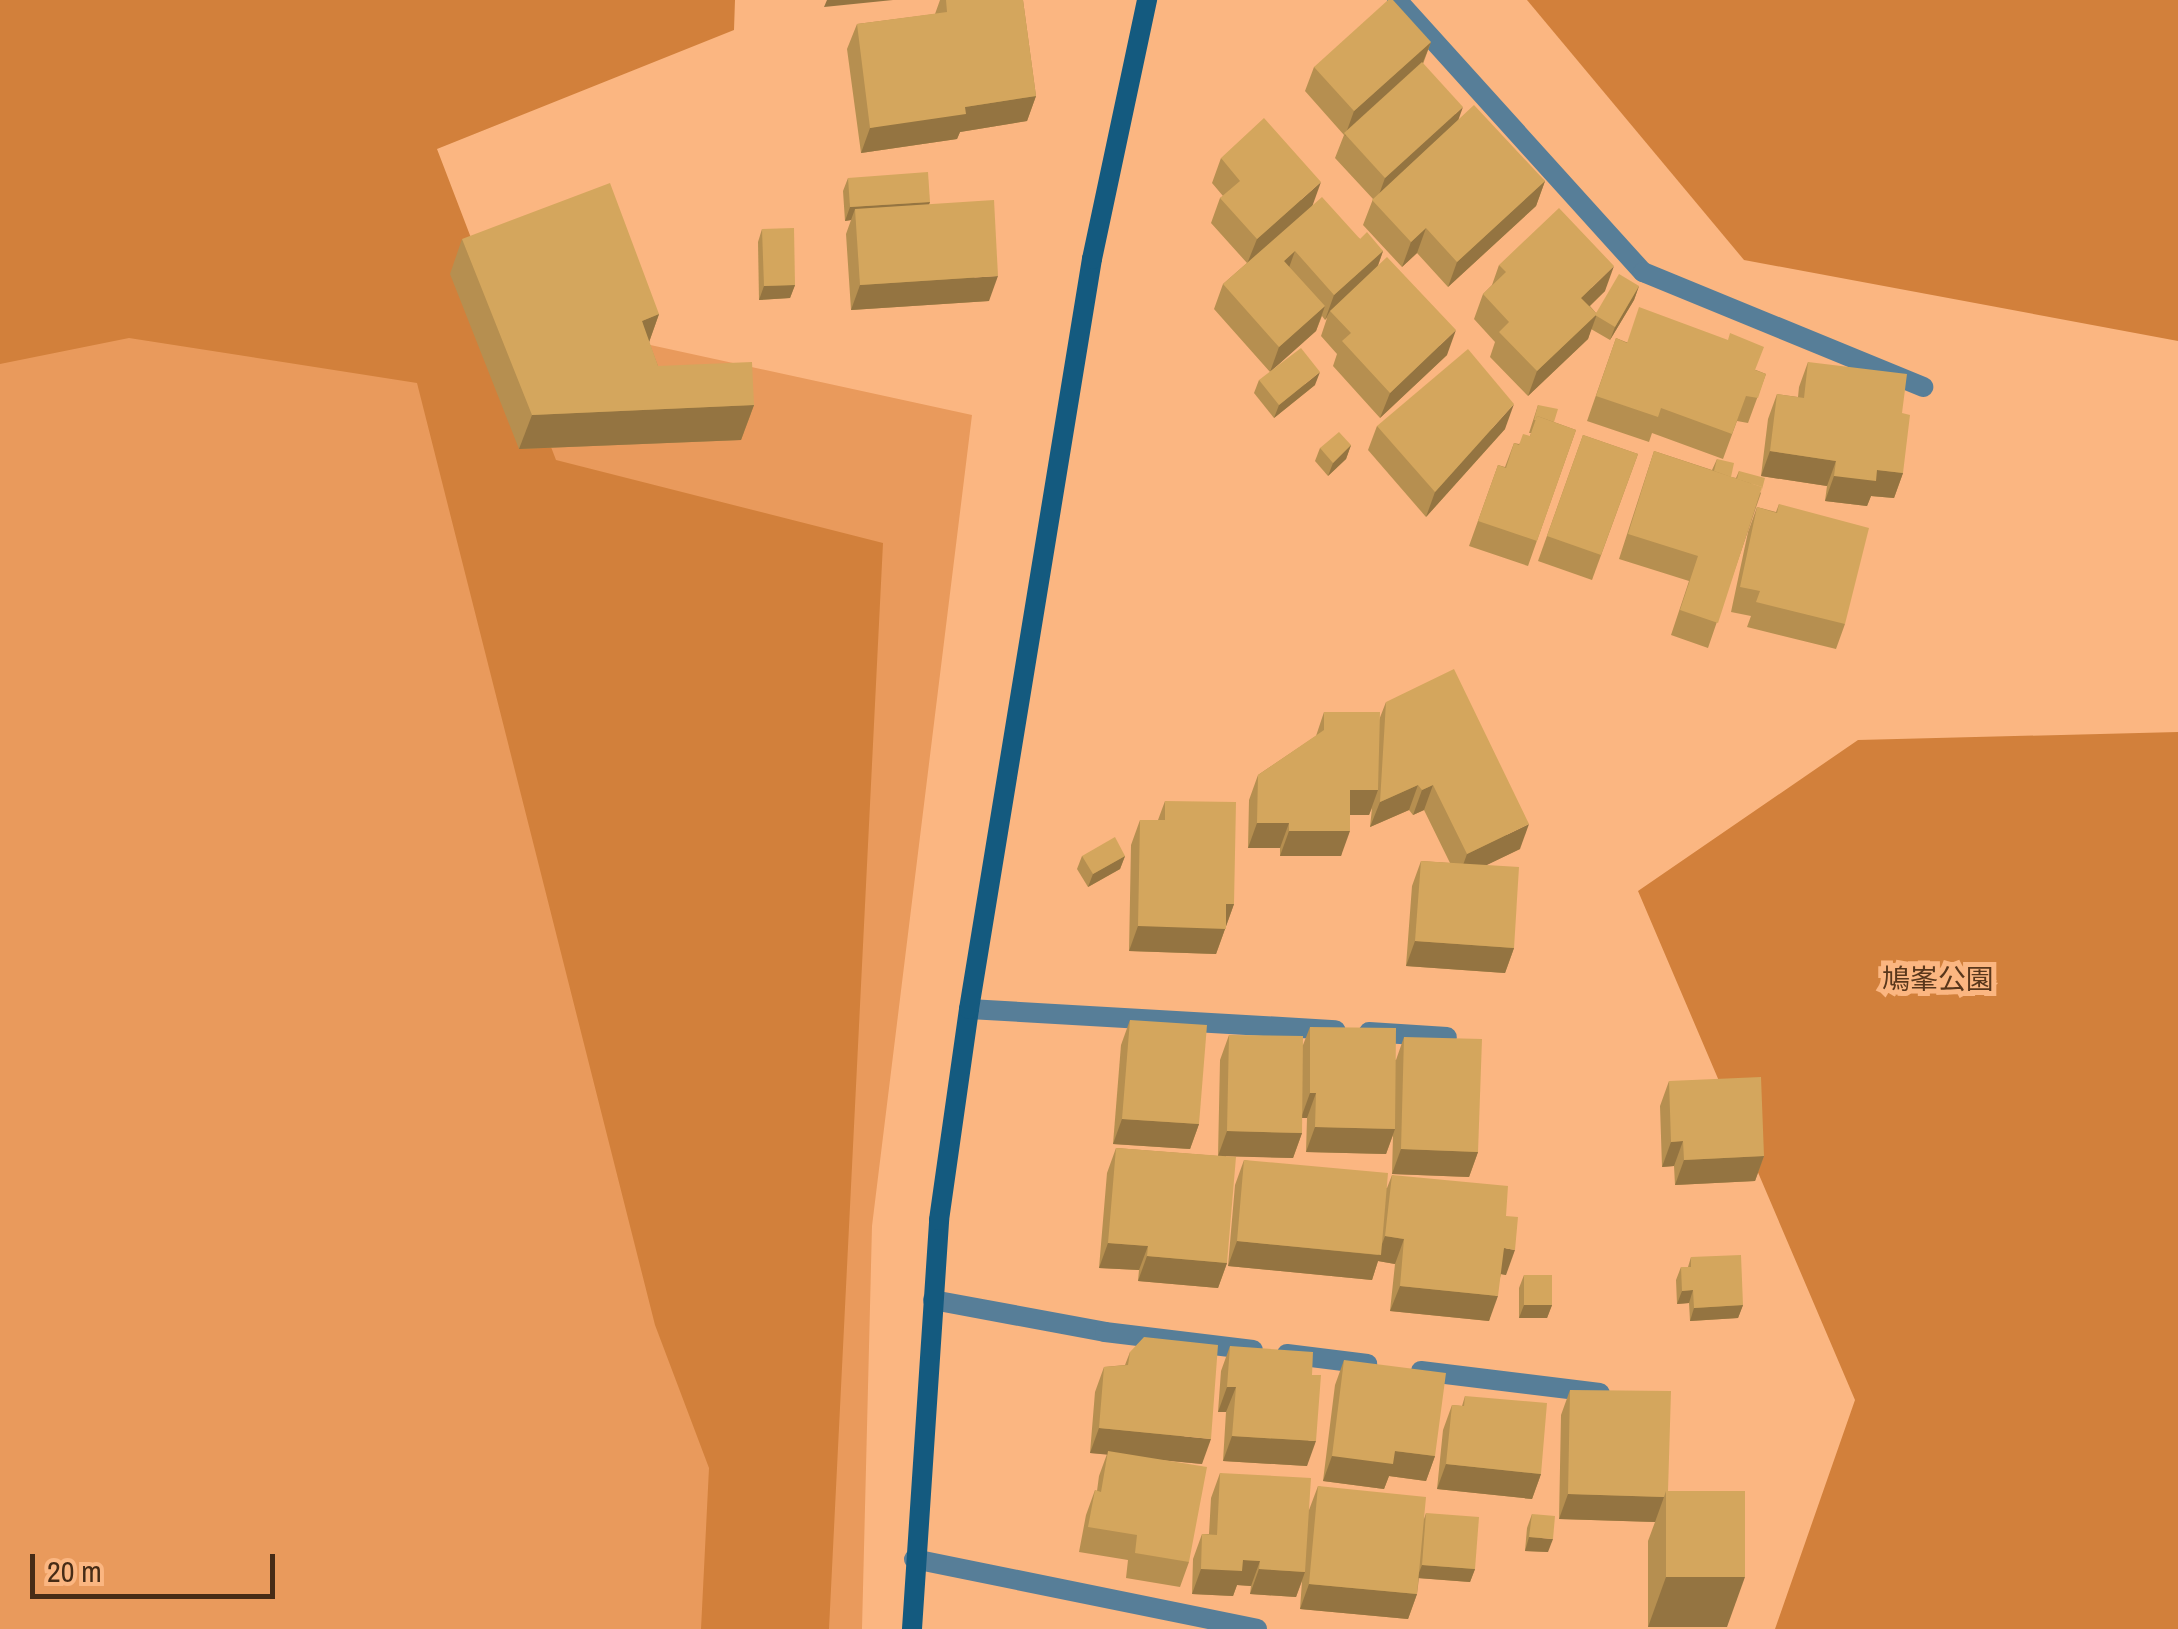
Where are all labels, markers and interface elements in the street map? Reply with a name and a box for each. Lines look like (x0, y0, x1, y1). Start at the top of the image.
park label: 鳩峯公園 (1882, 962, 1994, 996)
scale bar (35, 1534, 280, 1596)
text: 20 m (47, 1551, 102, 1591)

